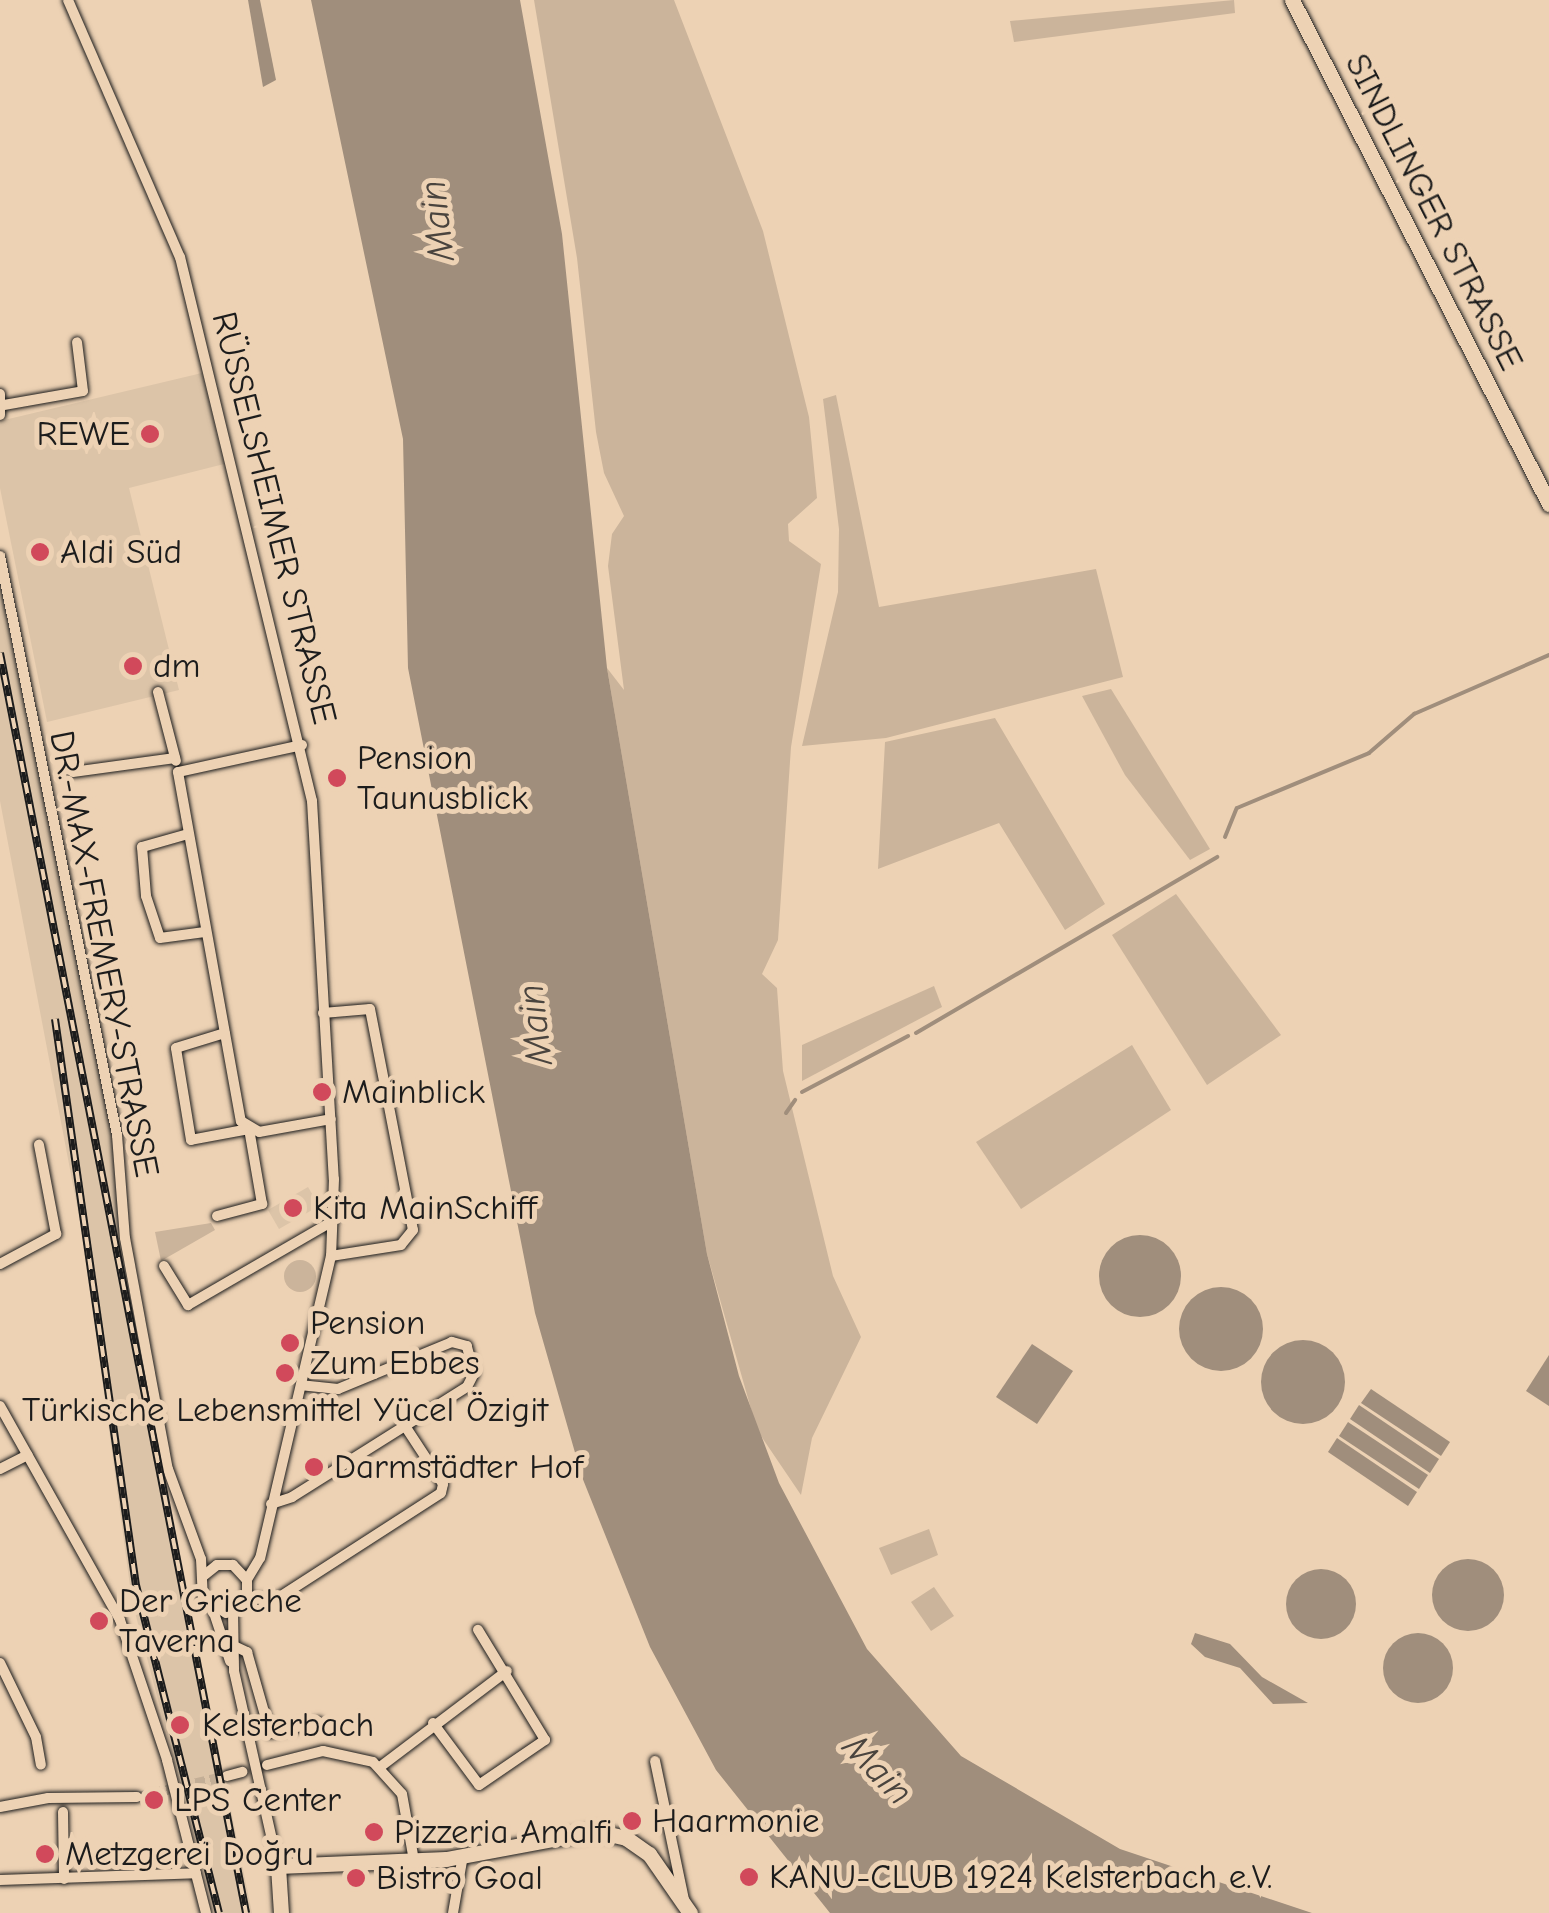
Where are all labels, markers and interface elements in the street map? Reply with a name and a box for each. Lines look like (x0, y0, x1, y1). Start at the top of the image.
street label: SINDLINGER STRASSE (1336, 47, 1532, 377)
water label: Main (410, 178, 466, 264)
street label: RÜSSELSHEIMER STRASSE (202, 308, 346, 728)
place label: REWE (37, 413, 130, 455)
marker: REWE (139, 423, 161, 445)
place label: Aldi Süd (60, 531, 182, 573)
marker: Aldi Süd (29, 541, 51, 563)
place label: dm (153, 645, 200, 687)
marker: dm (122, 655, 144, 677)
street label: DR.-MAX-FREMERY-STRASSE (40, 727, 168, 1181)
place label: Pension Taunusblick (357, 737, 528, 819)
marker: Pension Taunusblick (326, 767, 348, 789)
water label: Main (508, 982, 564, 1068)
place label: Mainblick (342, 1071, 485, 1113)
marker: Mainblick (311, 1081, 333, 1103)
place label: Kita MainSchiff (313, 1187, 536, 1229)
marker: Kita MainSchiff (282, 1197, 304, 1219)
place label: Pension Zum Ebbes (310, 1302, 480, 1384)
marker: Pension Zum Ebbes (279, 1332, 301, 1354)
marker: Türkische Lebensmittel Yücel Özigit (274, 1362, 296, 1384)
place label: Türkische Lebensmittel Yücel Özigit (22, 1389, 548, 1431)
place label: Darmstädter Hof (334, 1446, 583, 1488)
marker: Darmstädter Hof (303, 1456, 325, 1478)
place label: Der Grieche Taverna (119, 1580, 302, 1662)
marker: Der Grieche Taverna (88, 1610, 110, 1632)
place label: Kelsterbach (202, 1704, 374, 1746)
marker: Kelsterbach (167, 1712, 193, 1738)
water label: Main (832, 1725, 922, 1815)
place label: LPS Center (174, 1779, 341, 1821)
marker: LPS Center (143, 1789, 165, 1811)
place label: Haarmonie (652, 1800, 820, 1842)
marker: Haarmonie (621, 1810, 643, 1832)
place label: Pizzeria Amalfi (394, 1811, 613, 1853)
marker: Pizzeria Amalfi (363, 1821, 385, 1843)
place label: Metzgerei Doğru (65, 1833, 314, 1875)
marker: Metzgerei Doğru (34, 1843, 56, 1865)
place label: KANU-CLUB 1924 Kelsterbach e.V. (769, 1856, 1272, 1898)
place label: Bistro Goal (376, 1857, 543, 1899)
marker: KANU-CLUB 1924 Kelsterbach e.V. (738, 1866, 760, 1888)
marker: Bistro Goal (345, 1867, 367, 1889)

